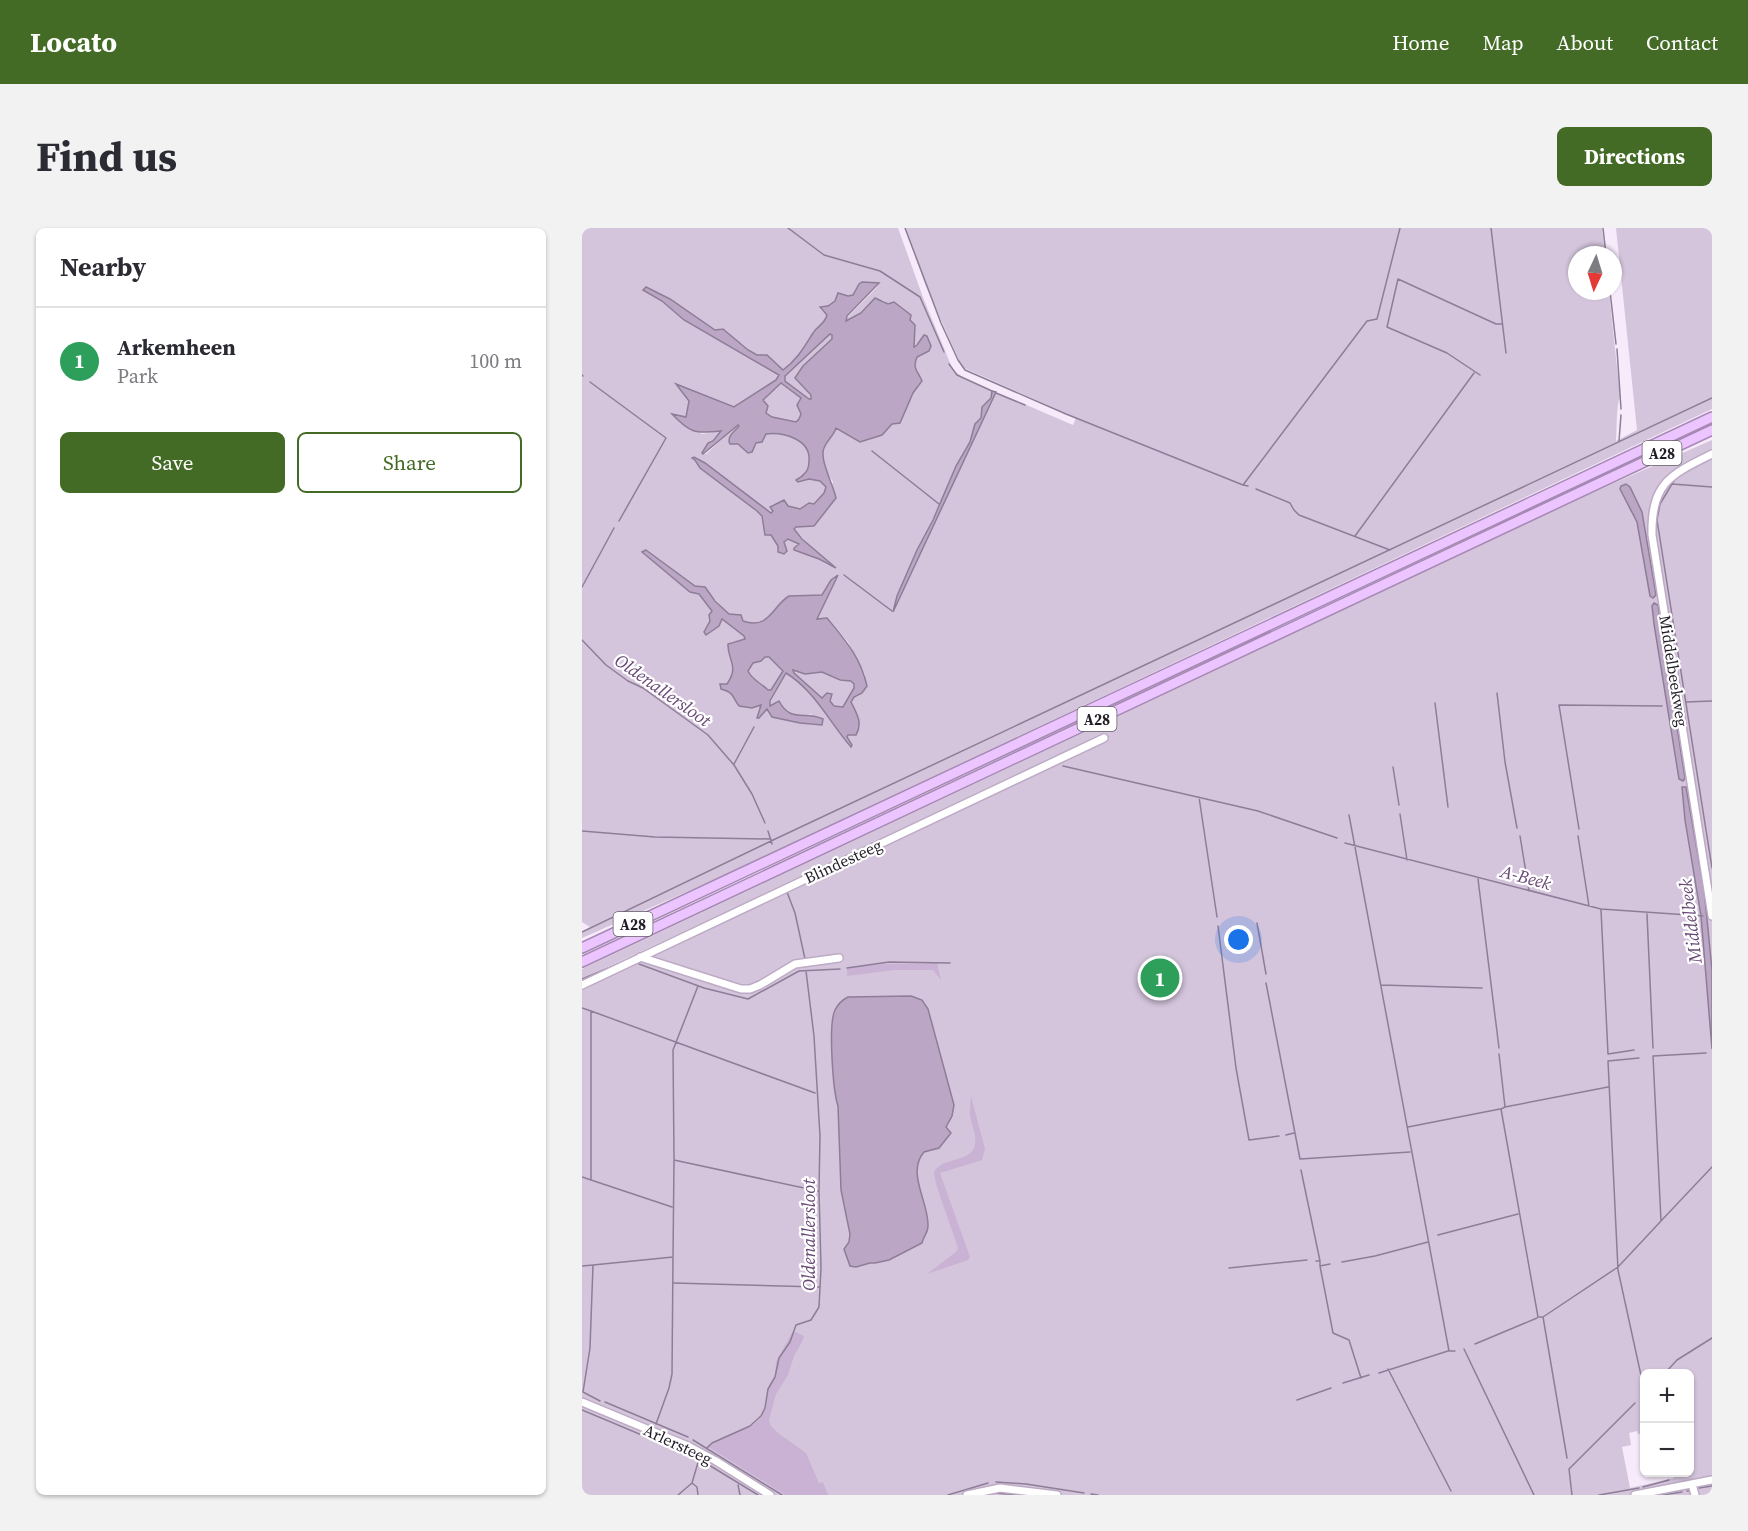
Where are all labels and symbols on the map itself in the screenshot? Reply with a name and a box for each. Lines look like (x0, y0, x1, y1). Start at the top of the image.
north arrow (1568, 246, 1622, 300)
road number: A28 (1642, 441, 1682, 465)
street label: Middelbeekweg (1654, 614, 1694, 728)
water label: Oldenallersloot (610, 648, 717, 733)
road number: A28 (1078, 707, 1116, 731)
street label: Blindesteeg (801, 833, 885, 889)
water label: A-Beek (1497, 858, 1554, 896)
water label: Middelbeek (1672, 877, 1708, 966)
road number: A28 (614, 912, 652, 936)
your location (1224, 925, 1253, 954)
pin: 1 (1140, 956, 1180, 1000)
water label: Oldenallersloot (796, 1178, 821, 1291)
street label: Arlersteeg (640, 1418, 716, 1470)

